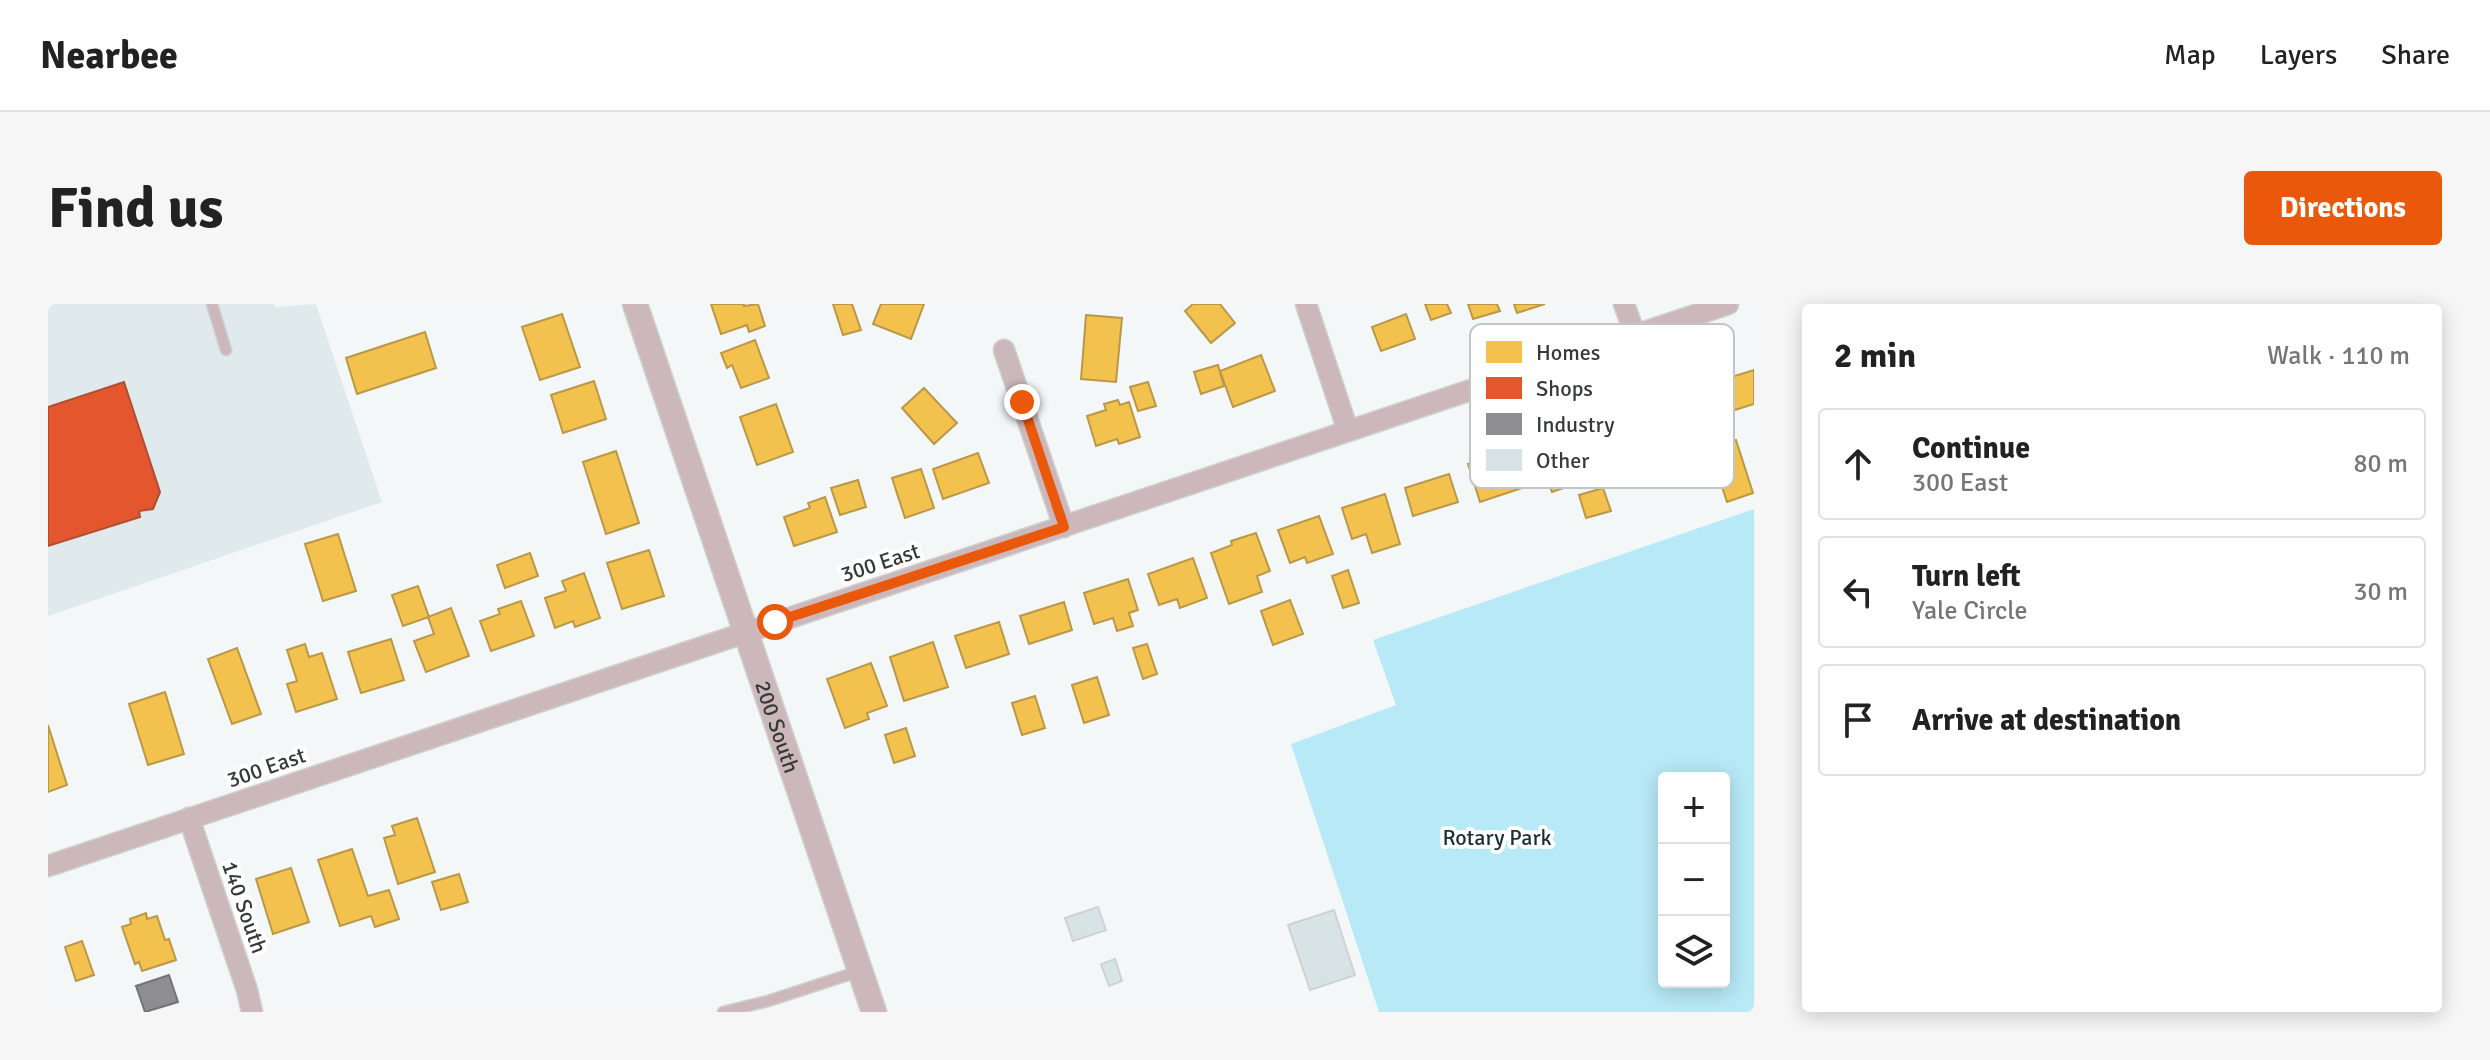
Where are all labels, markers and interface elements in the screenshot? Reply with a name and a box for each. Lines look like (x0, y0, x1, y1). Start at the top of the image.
text: Nearbee (40, 32, 178, 79)
text: Map (2164, 38, 2216, 72)
text: Layers (2260, 38, 2337, 72)
text: Share (2381, 38, 2450, 72)
button: Directions (2244, 171, 2442, 245)
text: Find us (48, 174, 223, 243)
legend (1470, 324, 1734, 488)
text: 2 min (1834, 335, 1916, 377)
text: Homes (1536, 339, 1600, 366)
text: Walk · 110 m (2267, 340, 2410, 372)
text: Shops (1536, 375, 1593, 402)
route end (1004, 384, 1040, 420)
text: Industry (1536, 411, 1615, 438)
text: Continue (1912, 430, 2030, 467)
icon: ahead (1836, 442, 1880, 486)
text: Other (1536, 447, 1589, 474)
text: 80 m (2353, 448, 2408, 480)
text: 300 East (1912, 467, 2008, 499)
street label: 300 East (837, 537, 923, 588)
text: Turn left (1912, 558, 2021, 595)
icon: left (1836, 570, 1880, 614)
text: 30 m (2353, 576, 2408, 608)
text: Yale Circle (1912, 595, 2028, 627)
route start (757, 604, 793, 640)
street label: 200 South (749, 677, 805, 776)
icon: arrive (1836, 698, 1880, 742)
text: Arrive at destination (1912, 702, 2181, 739)
street label: 300 East (223, 741, 309, 793)
map controls (1658, 772, 1730, 988)
button: + (1658, 772, 1730, 844)
park label: Rotary Park (1442, 824, 1552, 851)
button: − (1658, 844, 1730, 916)
street label: 140 South (216, 857, 273, 957)
button: layers (1658, 916, 1730, 988)

